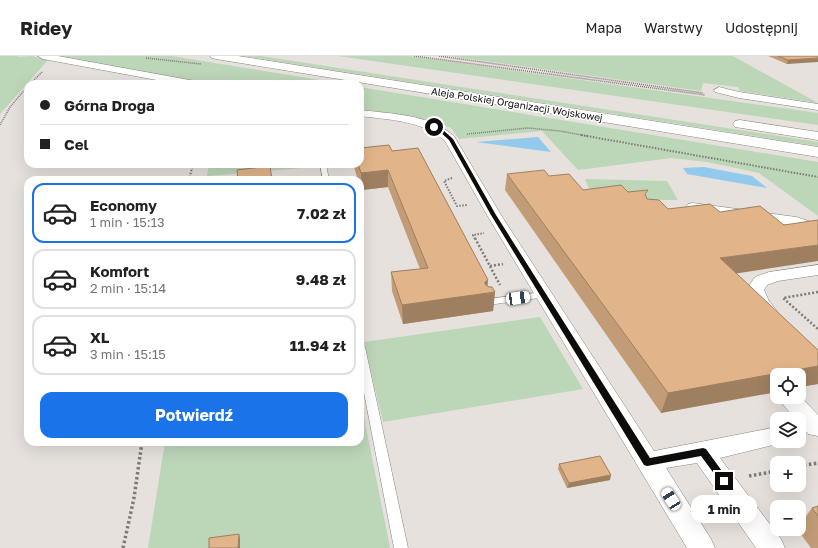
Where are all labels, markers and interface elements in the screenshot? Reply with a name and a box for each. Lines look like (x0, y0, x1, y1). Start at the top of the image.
text: Ridey (20, 16, 72, 39)
text: Mapa (586, 19, 622, 36)
text: Warstwy (644, 19, 703, 36)
text: Udostępnij (725, 19, 798, 36)
street label: Aleja Polskiej Organizacji Wojskowej (430, 85, 604, 123)
text: Górna Droga (64, 96, 155, 114)
route start (425, 118, 443, 136)
text: Cel (64, 135, 89, 153)
icon: car (42, 195, 78, 231)
text: Economy (90, 196, 157, 214)
text: 7.02 zł (297, 204, 346, 222)
text: 1 min · 15:13 (90, 214, 165, 230)
icon: car (42, 261, 78, 297)
text: Komfort (90, 262, 149, 280)
text: 9.48 zł (296, 270, 346, 288)
text: 2 min · 15:14 (90, 280, 166, 296)
car (505, 290, 531, 306)
icon: car (42, 327, 78, 363)
text: XL (90, 328, 109, 346)
text: 11.94 zł (290, 336, 346, 354)
text: 3 min · 15:15 (90, 346, 166, 362)
map controls (770, 368, 806, 536)
button: locate (770, 368, 806, 404)
button: Potwierdź (40, 392, 348, 438)
button: layers (770, 412, 806, 448)
button: + (770, 456, 806, 492)
route end (715, 472, 733, 490)
car (660, 486, 682, 512)
callout: 1 min (691, 495, 757, 523)
button: − (770, 500, 806, 536)
text: 1 min (708, 501, 740, 517)

